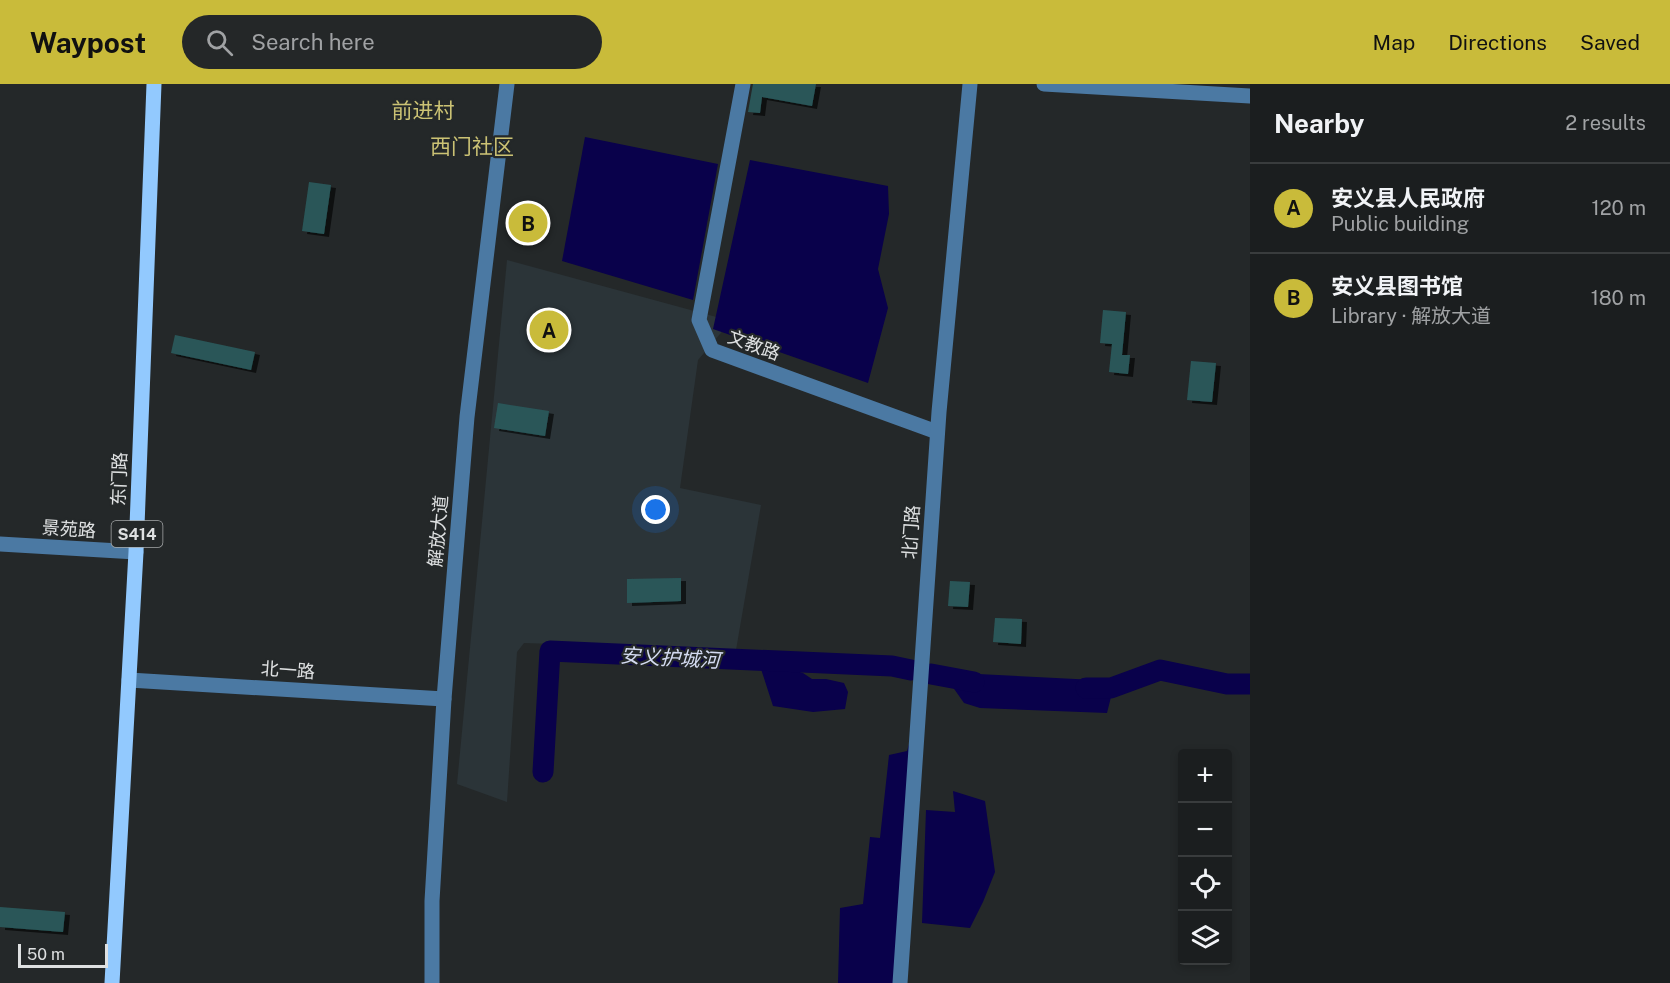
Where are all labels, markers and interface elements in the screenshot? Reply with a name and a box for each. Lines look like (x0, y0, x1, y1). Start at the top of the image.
search box (182, 15, 602, 69)
text: Waypost (30, 26, 146, 59)
icon: search (203, 26, 236, 59)
text: Search here (251, 29, 375, 55)
text: Map (1373, 30, 1415, 55)
text: Directions (1448, 30, 1547, 55)
text: Saved (1580, 30, 1640, 55)
district label: 前进村 (392, 98, 455, 123)
text: Nearby (1274, 108, 1364, 139)
text: 2 results (1565, 111, 1646, 135)
district label: 西门社区 (430, 134, 514, 159)
text: 安义县人民政府 (1331, 185, 1485, 211)
text: A (1286, 196, 1301, 220)
text: 120 m (1592, 196, 1646, 220)
pin: B (508, 200, 548, 246)
text: Public building (1331, 212, 1469, 236)
text: 安义县图书馆 (1331, 273, 1463, 299)
text: B (1287, 286, 1300, 310)
text: 180 m (1591, 286, 1646, 310)
text: Library · 解放大道 (1331, 304, 1491, 328)
pin: A (530, 308, 568, 352)
street label: 文教路 (725, 326, 783, 364)
street label: 东门路 (108, 452, 130, 506)
street label: 解放大道 (424, 494, 452, 568)
your location (641, 495, 670, 524)
street label: 北门路 (899, 504, 923, 560)
street label: 景苑路 (41, 517, 97, 541)
road number: S414 (112, 521, 162, 547)
water label: 安义护城河 (619, 643, 725, 673)
street label: 北一路 (260, 658, 316, 682)
map controls (1178, 749, 1232, 965)
button: + (1178, 749, 1232, 803)
button: − (1178, 803, 1232, 857)
button: locate (1178, 857, 1232, 911)
button: layers (1178, 911, 1232, 965)
scale bar (18, 941, 108, 968)
text: 50 m (27, 945, 65, 964)

